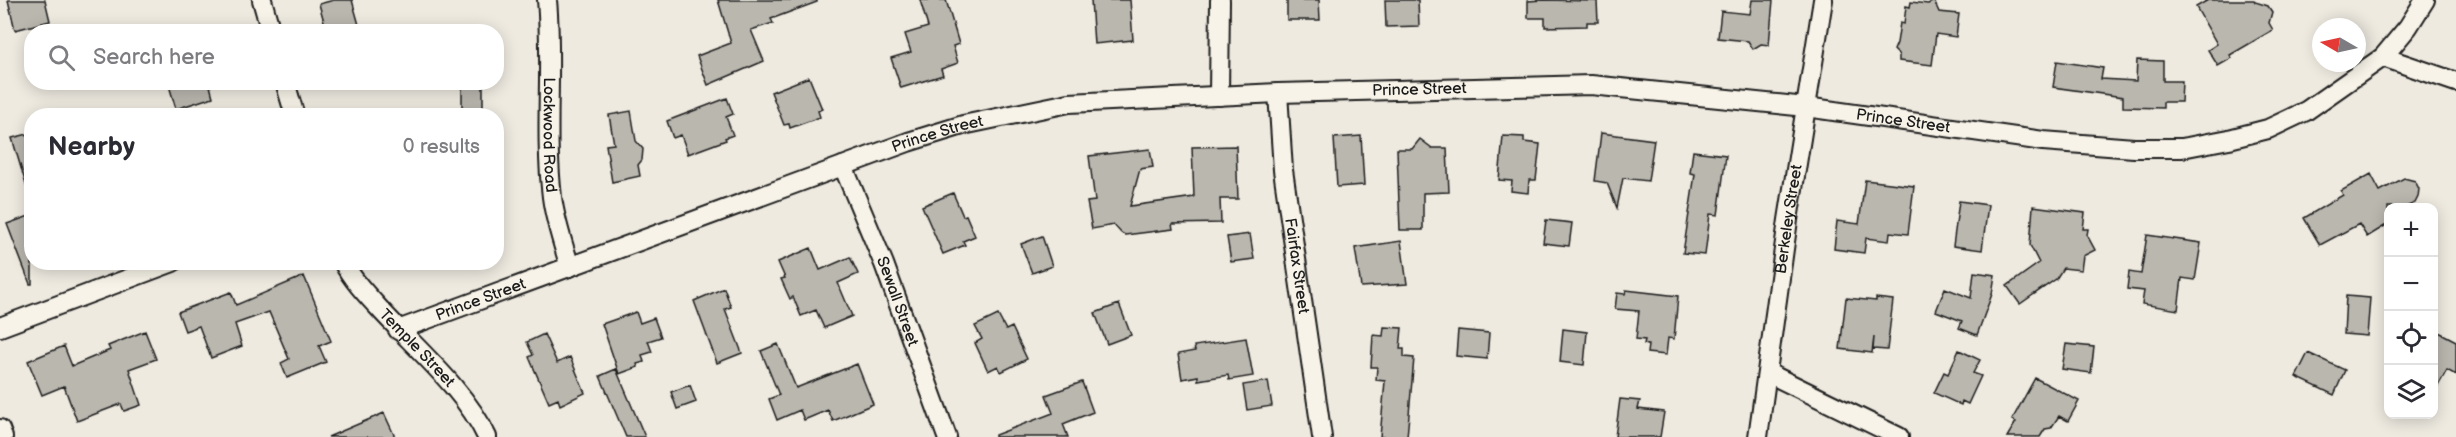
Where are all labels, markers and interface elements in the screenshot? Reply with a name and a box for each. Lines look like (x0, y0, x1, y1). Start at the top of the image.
north arrow (2312, 18, 2366, 72)
search box (24, 24, 504, 90)
icon: search (45, 41, 78, 74)
text: Search here (93, 44, 215, 71)
street label: Lockwood Road (539, 77, 561, 193)
street label: Prince Street (1372, 79, 1467, 100)
street label: Prince Street (1855, 105, 1951, 137)
street label: Prince Street (889, 112, 985, 157)
text: Nearby (48, 132, 135, 163)
text: 0 results (403, 135, 480, 159)
street label: Berkeley Street (1771, 163, 1806, 275)
map controls (2384, 203, 2438, 419)
button: + (2384, 203, 2438, 257)
street label: Fairfax Street (1281, 217, 1313, 315)
street label: Sewall Street (872, 254, 923, 349)
button: − (2384, 257, 2438, 311)
street label: Prince Street (433, 274, 528, 325)
street label: Temple Street (375, 305, 459, 391)
button: locate (2384, 311, 2438, 365)
button: layers (2384, 365, 2438, 419)

